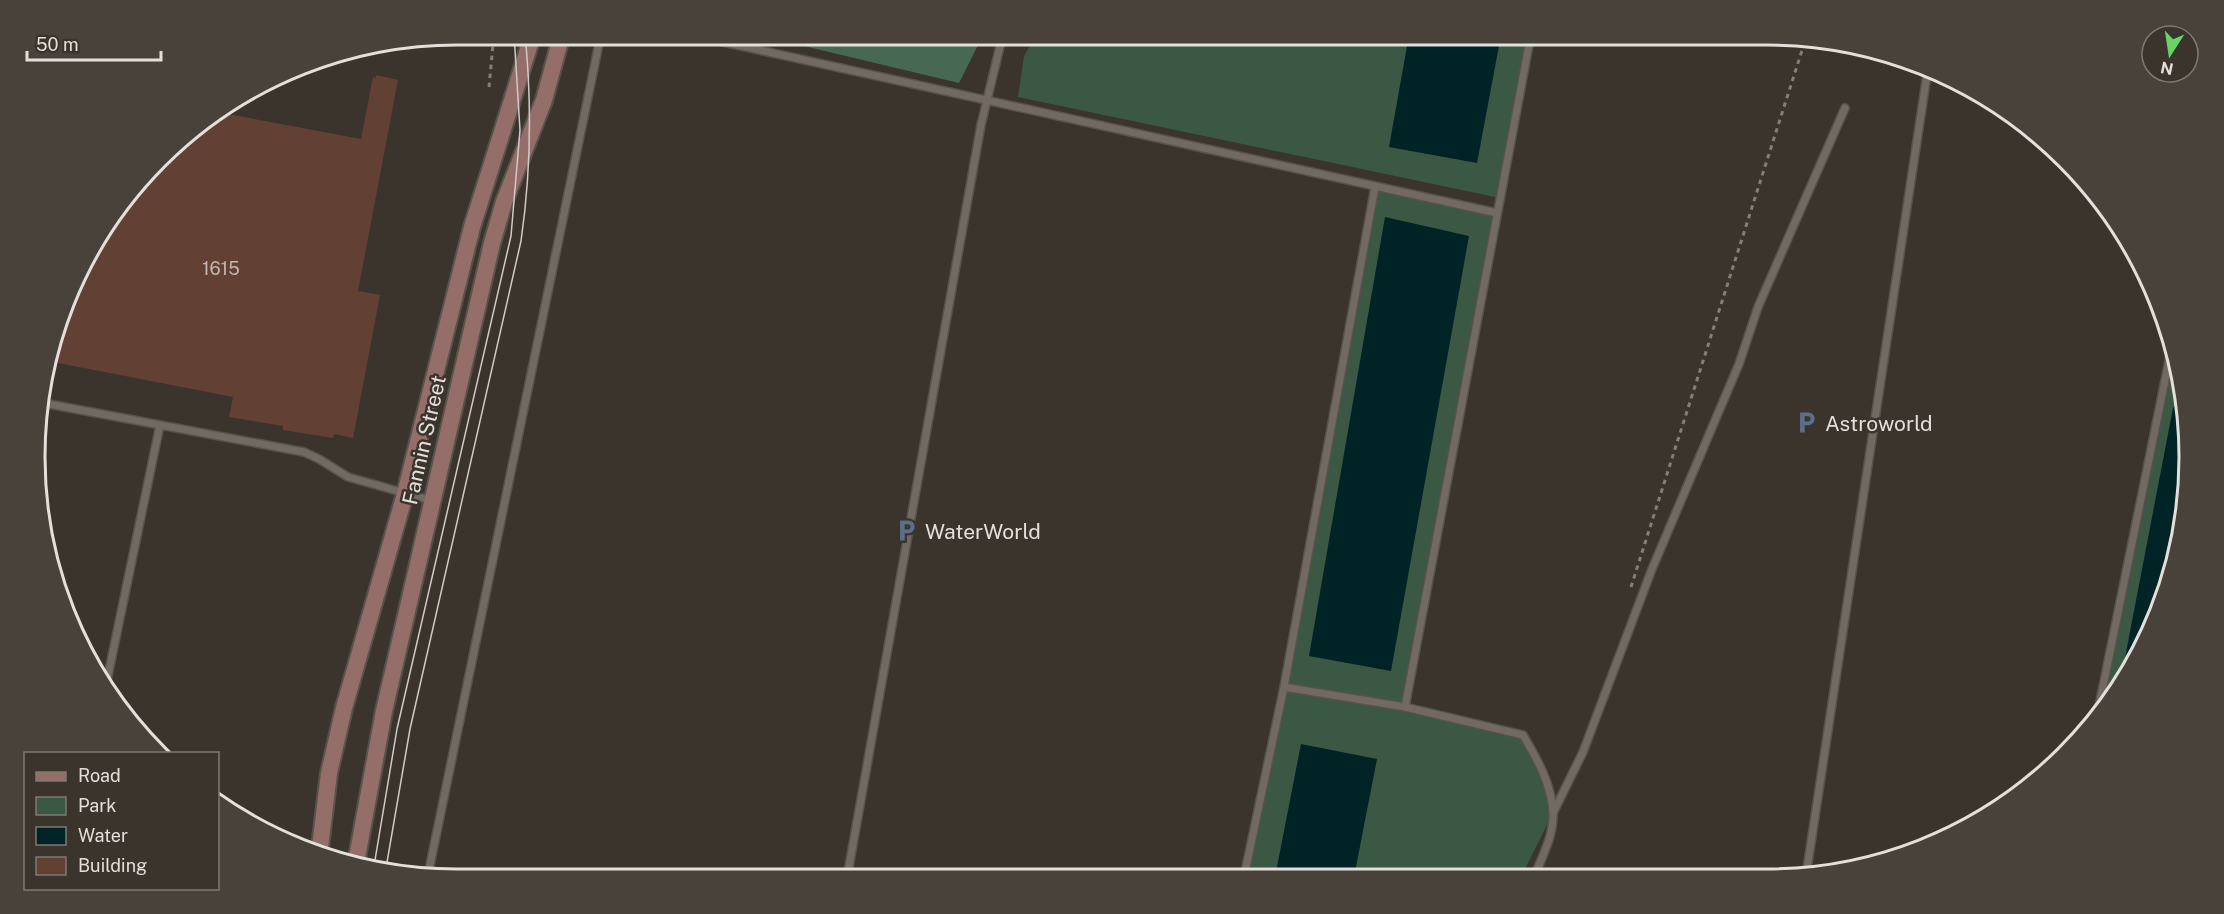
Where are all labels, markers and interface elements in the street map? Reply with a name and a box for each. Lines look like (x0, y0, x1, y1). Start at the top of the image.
scale bar (27, 24, 160, 62)
north arrow (2140, 24, 2200, 84)
text: 50 m (36, 34, 79, 55)
text: N (2159, 58, 2175, 79)
house number: 1615 (202, 258, 240, 279)
street label: Fannin Street (397, 373, 451, 507)
parking icon: Astroworld (1794, 410, 1820, 436)
place label: Astroworld (1825, 411, 1933, 436)
parking icon: WaterWorld (894, 518, 920, 544)
place label: WaterWorld (925, 519, 1041, 544)
legend (24, 752, 219, 890)
text: Road (78, 765, 121, 786)
text: Park (78, 795, 116, 816)
text: Water (78, 825, 128, 846)
text: Building (78, 855, 147, 876)

